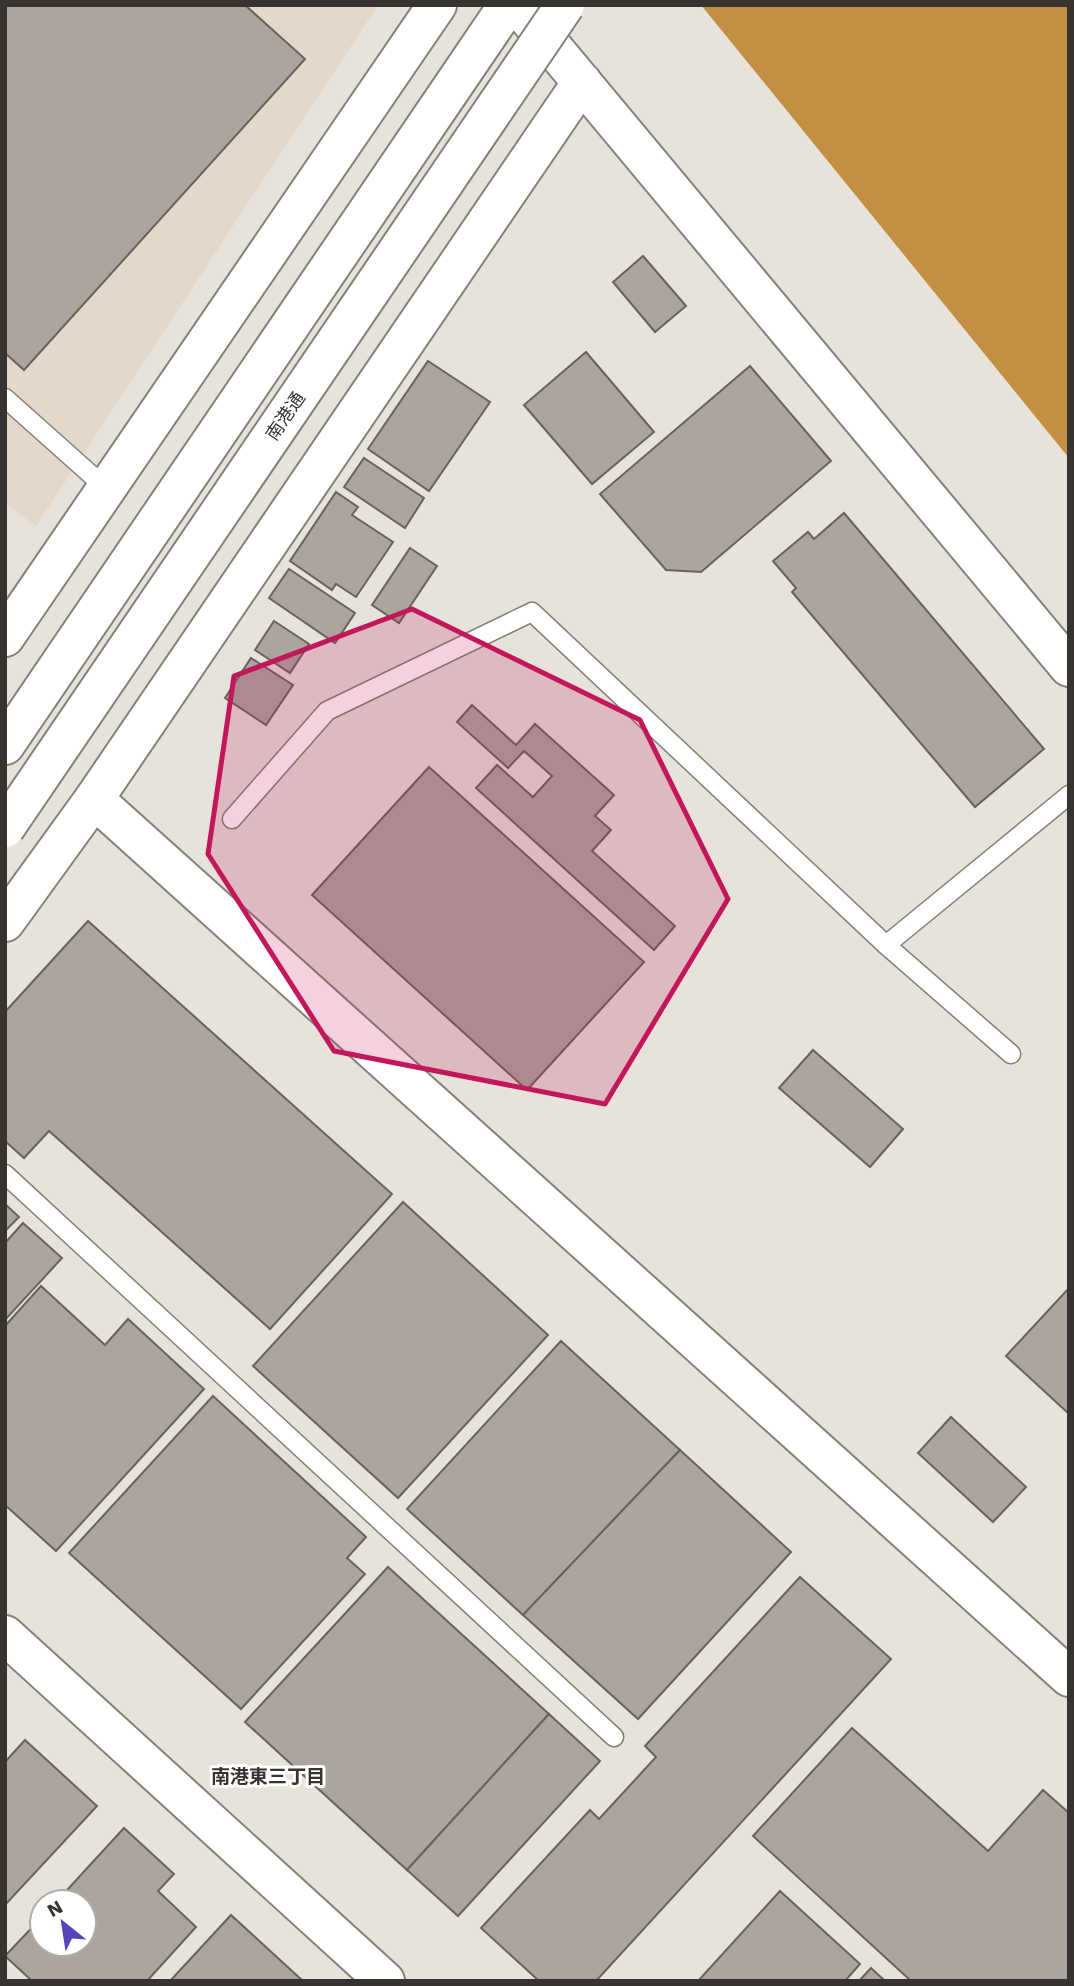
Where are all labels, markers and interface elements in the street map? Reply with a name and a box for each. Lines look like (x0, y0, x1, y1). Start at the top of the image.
street label: 南港通 (261, 388, 309, 444)
district label: 南港東三丁目 (211, 1765, 325, 1788)
north arrow (28, 1888, 98, 1958)
text: N (43, 1895, 67, 1922)

